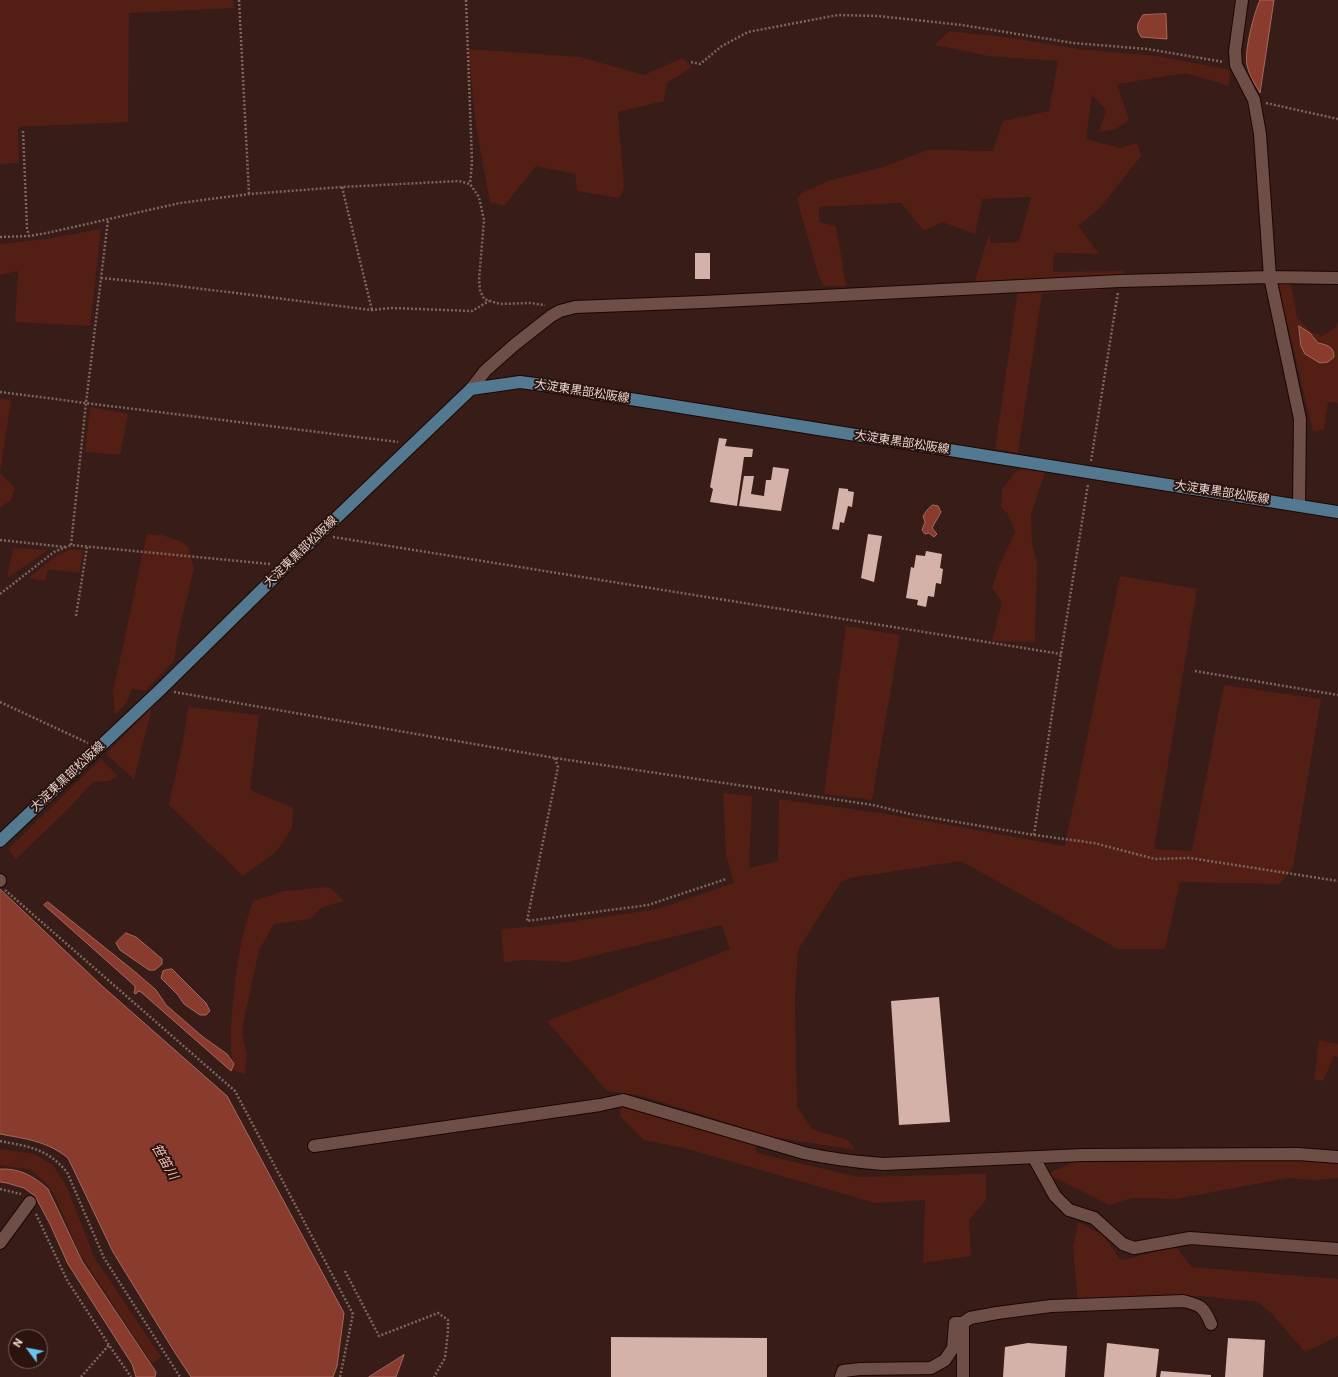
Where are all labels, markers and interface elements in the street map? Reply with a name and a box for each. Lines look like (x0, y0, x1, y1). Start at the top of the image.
street label: 大淀東黒部松阪線 (533, 377, 631, 407)
street label: 大淀東黒部松阪線 (853, 428, 951, 458)
street label: 大淀東黒部松阪線 (1173, 478, 1271, 508)
street label: 大淀東黒部松阪線 (261, 513, 341, 591)
street label: 大淀東黒部松阪線 (28, 739, 108, 815)
water label: 笹笛川 (147, 1141, 181, 1183)
north arrow (8, 1329, 48, 1369)
text: N (11, 1336, 26, 1350)

